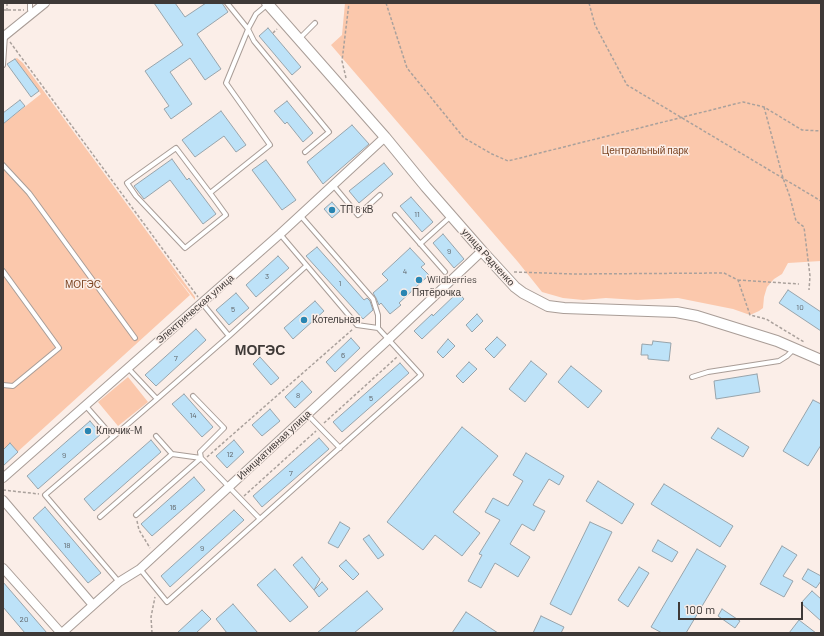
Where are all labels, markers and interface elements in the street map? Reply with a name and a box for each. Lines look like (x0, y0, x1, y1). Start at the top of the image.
park label: Центральный парк (602, 145, 688, 157)
place label: ТП 6 кВ (340, 204, 373, 216)
marker: ТП 6 кВ (327, 205, 337, 215)
house number: 11 (414, 209, 420, 219)
street label: улица Радченко (459, 226, 517, 288)
house number: 9 (447, 246, 451, 256)
house number: 4 (403, 266, 407, 276)
house number: 3 (265, 271, 269, 281)
street label: Электрическая улица (154, 272, 236, 346)
place label: Wildberries (427, 274, 477, 286)
marker: Wildberries (414, 275, 424, 285)
house number: 1 (339, 278, 341, 288)
park label: МОГЭС (65, 279, 101, 291)
place label: Пятёрочка (412, 287, 461, 299)
marker: Пятёрочка (399, 288, 409, 298)
house number: 10 (796, 302, 804, 312)
house number: 5 (231, 304, 235, 314)
place label: Котельная (312, 314, 360, 326)
marker: Котельная (299, 315, 309, 325)
district label: МОГЭС (235, 342, 285, 358)
house number: 6 (341, 350, 345, 360)
house number: 7 (174, 353, 178, 363)
house number: 8 (296, 390, 300, 400)
house number: 5 (369, 393, 373, 403)
street label: Инициативная улица (235, 408, 313, 482)
house number: 14 (189, 410, 197, 420)
place label: Ключик-М (96, 425, 142, 437)
marker: Ключик-М (83, 426, 93, 436)
house number: 12 (226, 449, 234, 459)
house number: 9 (62, 450, 66, 460)
house number: 7 (289, 468, 293, 478)
house number: 16 (170, 502, 176, 512)
house number: 18 (64, 540, 70, 550)
house number: 9 (200, 543, 204, 553)
scale bar (680, 594, 805, 620)
text: 100 m (685, 602, 715, 616)
house number: 20 (20, 614, 28, 624)

